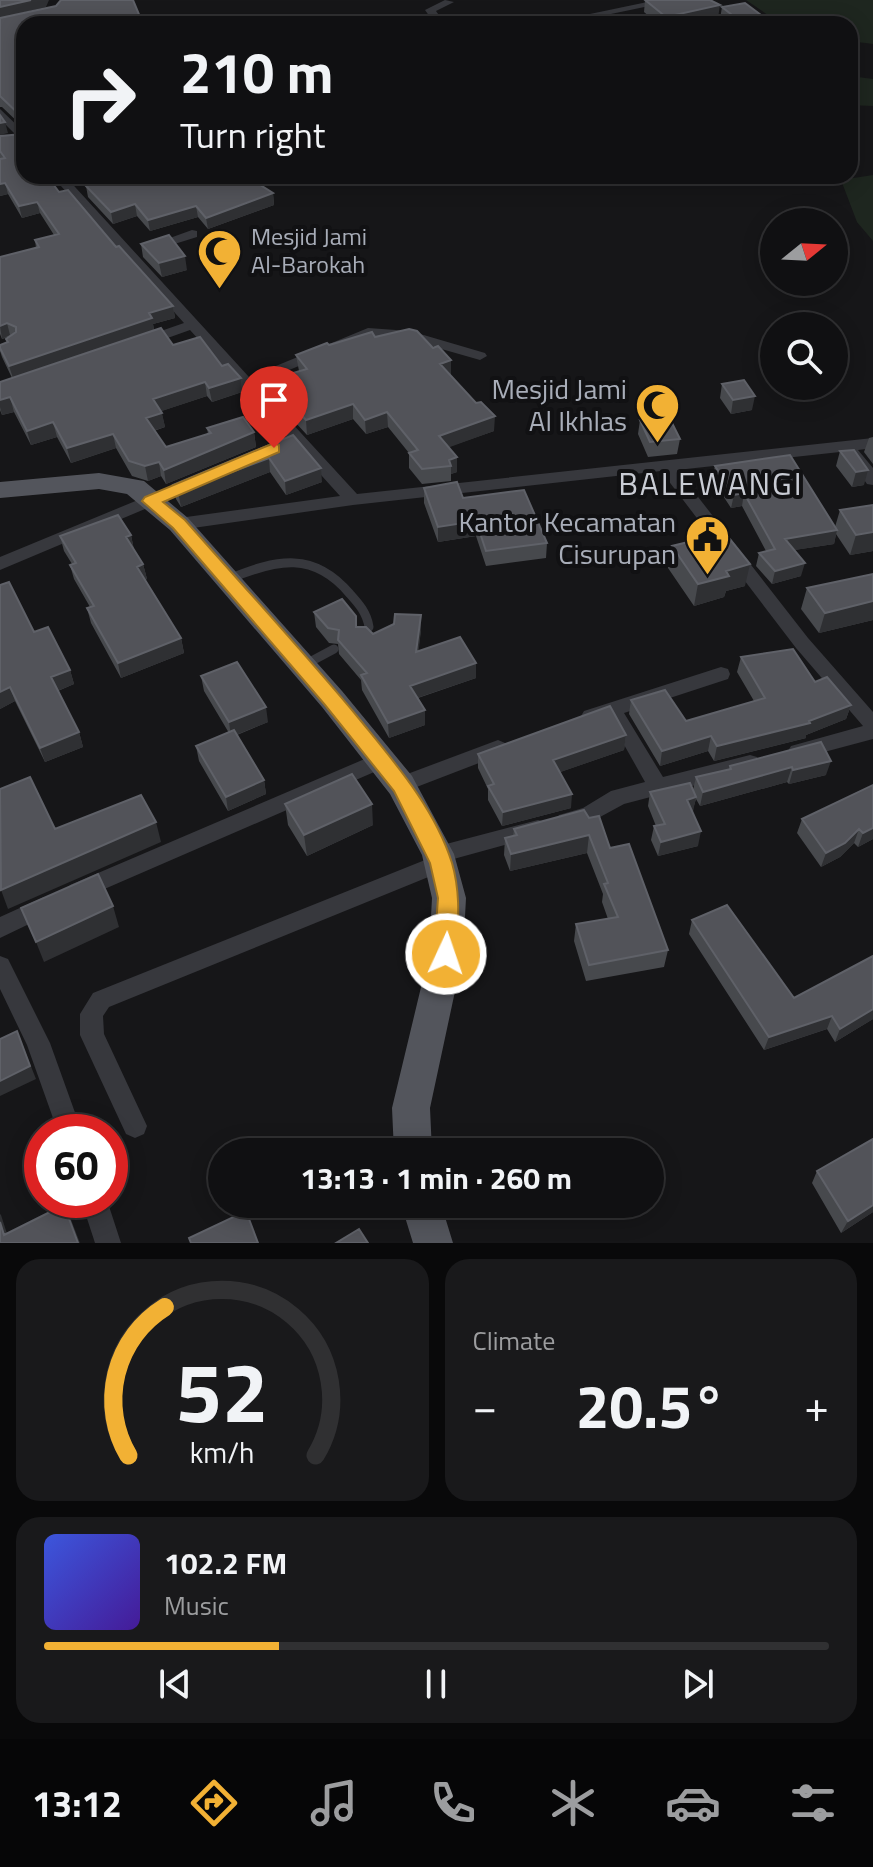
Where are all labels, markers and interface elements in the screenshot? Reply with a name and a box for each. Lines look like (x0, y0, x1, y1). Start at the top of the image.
text: 210 m (180, 30, 333, 115)
icon: right (48, 48, 152, 152)
text: Turn right (180, 107, 325, 162)
north arrow (760, 208, 848, 296)
map controls (760, 208, 848, 400)
place label: Mesjid Jami Al-Barokah (251, 218, 367, 282)
mosque icon: Mesjid Jami Al-Barokah (196, 227, 244, 290)
button: search (760, 312, 848, 400)
pin (240, 366, 308, 448)
place label: Mesjid Jami Al Ikhlas (492, 367, 627, 442)
icon: arrive (252, 378, 296, 422)
mosque icon: Mesjid Jami Al Ikhlas (634, 381, 682, 444)
district label: BALEWANGI (618, 459, 804, 507)
place label: Kantor Kecamatan Cisurupan (458, 500, 676, 575)
public building icon: Kantor Kecamatan Cisurupan (683, 514, 731, 577)
position arrow (404, 912, 488, 996)
speed limit sign: 60 (24, 1114, 128, 1218)
text: 13:13 · 1 min · 260 m (300, 1155, 572, 1201)
text: Climate (473, 1321, 555, 1360)
text: 52 (176, 1328, 269, 1454)
text: 20.5° (576, 1360, 726, 1451)
text: − (473, 1372, 497, 1439)
text: + (804, 1372, 829, 1439)
text: km/h (190, 1431, 255, 1474)
text: 102.2 FM (164, 1540, 287, 1586)
text: Music (164, 1586, 229, 1625)
icon: previous (153, 1662, 197, 1706)
icon: pause (414, 1662, 458, 1706)
icon: next (676, 1662, 720, 1706)
icon: directions (186, 1775, 242, 1831)
icon: music (306, 1775, 362, 1831)
icon: phone (425, 1775, 481, 1831)
icon: climate (545, 1775, 601, 1831)
icon: car (665, 1775, 721, 1831)
icon: filters (785, 1775, 841, 1831)
text: 13:12 (32, 1776, 122, 1831)

